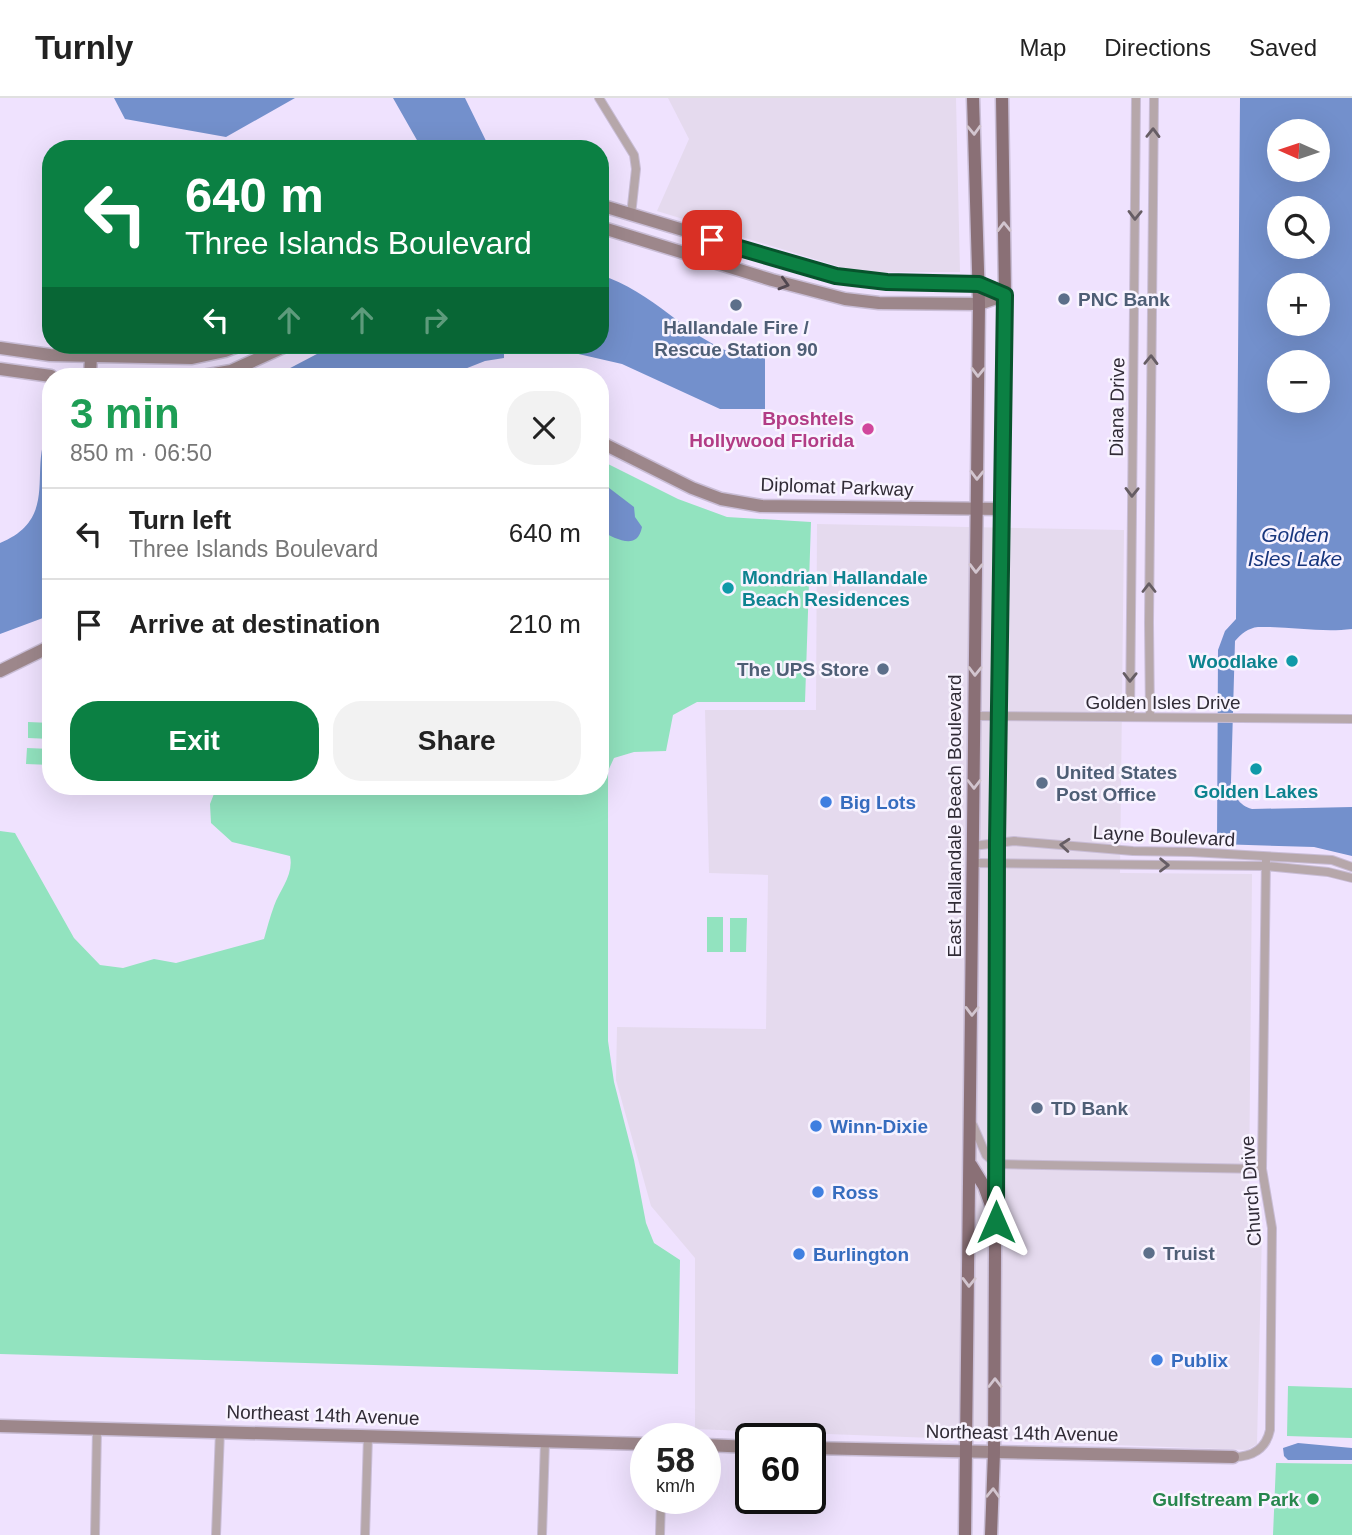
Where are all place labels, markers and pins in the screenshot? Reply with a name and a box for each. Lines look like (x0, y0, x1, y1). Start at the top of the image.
pin (682, 210, 742, 270)
place label: PNC Bank (1078, 289, 1170, 310)
marker: PNC Bank (1056, 291, 1072, 307)
marker: Hallandale Fire / Rescue Station 90 (728, 297, 744, 313)
place label: Hallandale Fire / Rescue Station 90 (654, 317, 818, 360)
place label: Bposhtels Hollywood Florida (689, 408, 854, 451)
marker: Bposhtels Hollywood Florida (860, 421, 876, 437)
place label: Mondrian Hallandale Beach Residences (742, 567, 928, 610)
marker: Mondrian Hallandale Beach Residences (720, 580, 736, 596)
place label: Woodlake (1189, 651, 1278, 672)
marker: Woodlake (1284, 653, 1300, 669)
place label: The UPS Store (737, 659, 869, 680)
marker: The UPS Store (875, 661, 891, 677)
marker: Golden Lakes (1248, 761, 1264, 777)
place label: United States Post Office (1056, 762, 1177, 805)
marker: United States Post Office (1034, 775, 1050, 791)
place label: Golden Lakes (1194, 781, 1318, 802)
place label: Big Lots (840, 792, 916, 813)
marker: Big Lots (818, 794, 834, 810)
place label: TD Bank (1051, 1098, 1129, 1119)
marker: TD Bank (1029, 1100, 1045, 1116)
place label: Winn-Dixie (830, 1116, 928, 1137)
marker: Winn-Dixie (808, 1118, 824, 1134)
place label: Ross (832, 1182, 878, 1203)
marker: Ross (810, 1184, 826, 1200)
place label: Truist (1163, 1243, 1215, 1264)
place label: Burlington (813, 1244, 909, 1265)
marker: Truist (1141, 1245, 1157, 1261)
marker: Burlington (791, 1246, 807, 1262)
place label: Publix (1171, 1350, 1228, 1371)
marker: Publix (1149, 1352, 1165, 1368)
place label: Gulfstream Park (1152, 1489, 1299, 1510)
marker: Gulfstream Park (1305, 1491, 1321, 1507)

